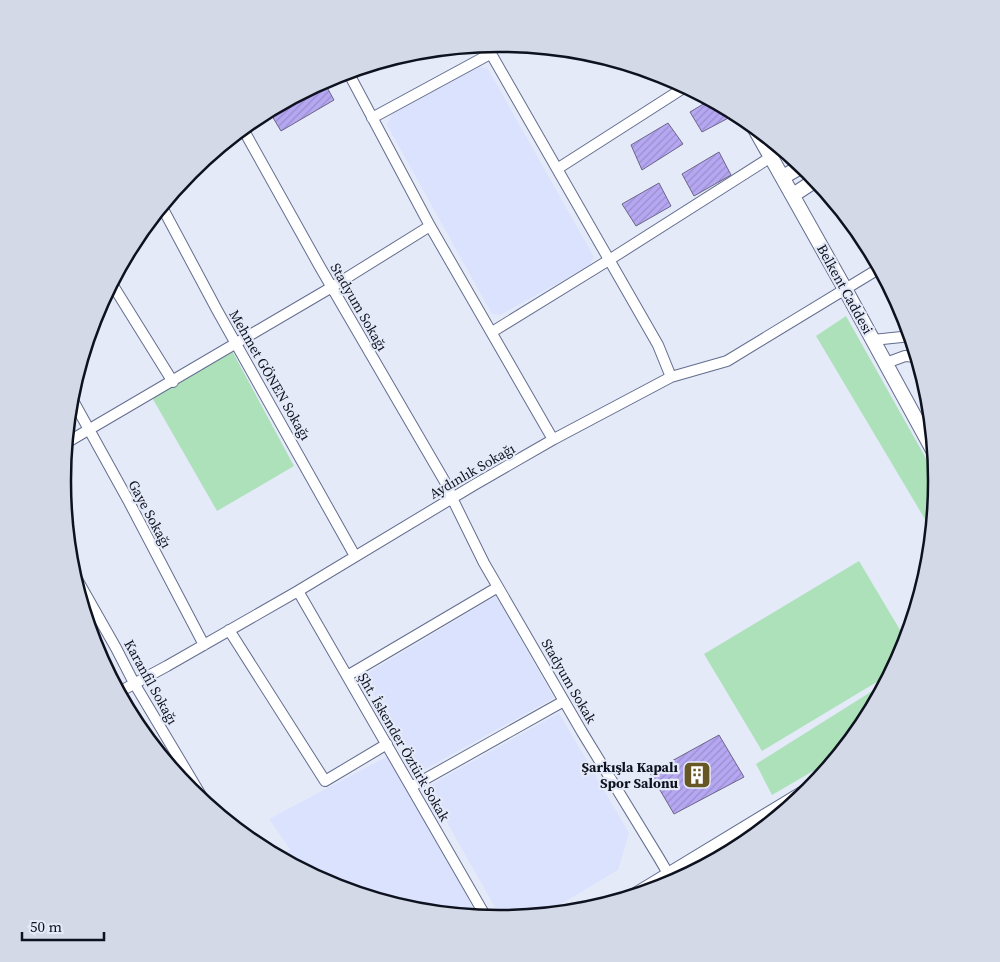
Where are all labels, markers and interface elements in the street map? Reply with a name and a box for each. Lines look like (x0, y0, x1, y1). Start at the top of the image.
street label: Belkent Caddesi (812, 240, 878, 338)
street label: Stadyum Sokağı (326, 259, 392, 355)
street label: Mehmet GÖNEN Sokağı (224, 306, 316, 444)
street label: Aydınlık Sokağı (425, 438, 519, 504)
street label: Gaye Sokağı (124, 476, 176, 552)
street label: Stadyum Sokak (537, 635, 602, 727)
street label: Karanfil Sokağı (119, 636, 183, 728)
street label: Şht. İskender Öztürk Sokak (353, 669, 455, 825)
place label: Şarkışla Kapalı Spor Salonu (582, 757, 679, 793)
building icon: Şarkışla Kapalı Spor Salonu (682, 760, 712, 790)
scale bar (22, 910, 105, 942)
text: 50 m (30, 916, 62, 937)

